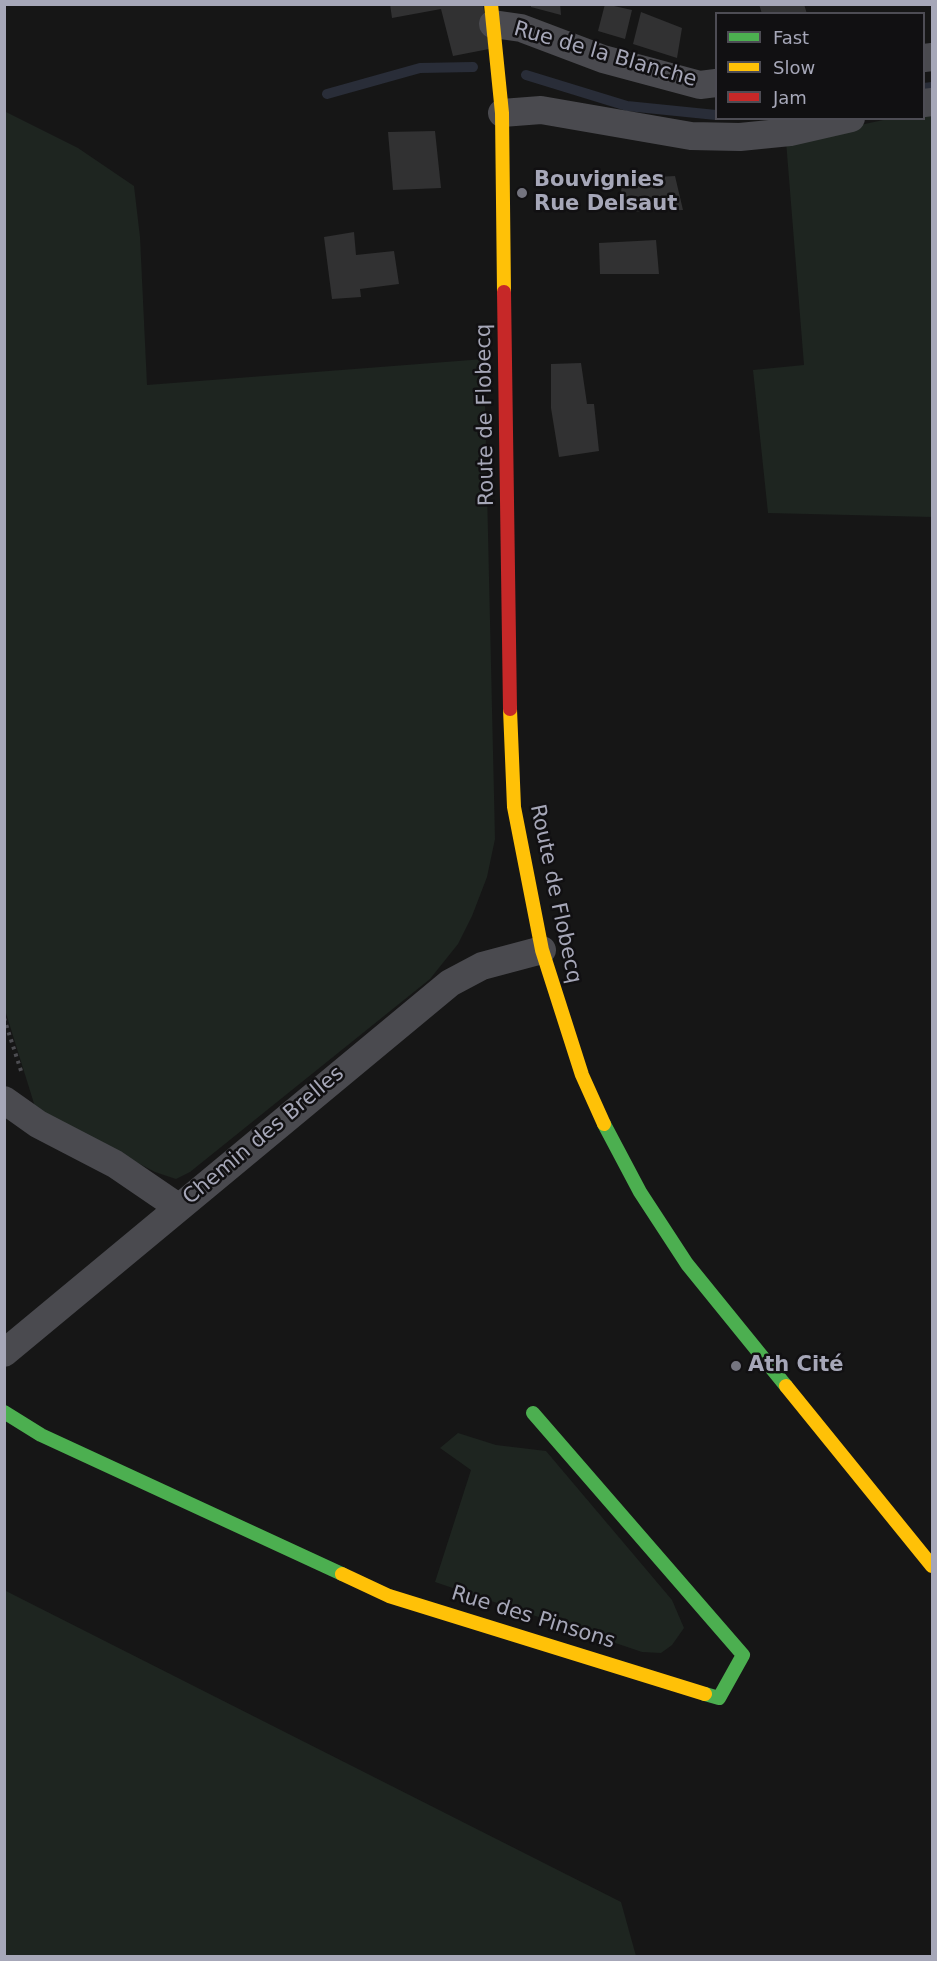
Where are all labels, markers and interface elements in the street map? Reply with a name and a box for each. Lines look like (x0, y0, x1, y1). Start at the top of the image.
legend (715, 12, 925, 120)
street label: Rue de la Blanche (511, 17, 699, 93)
text: Fast (773, 27, 809, 48)
text: Slow (773, 57, 815, 78)
text: Jam (773, 87, 807, 108)
place label: Bouvignies Rue Delsaut (534, 168, 677, 218)
marker: Bouvignies Rue Delsaut (515, 186, 529, 200)
street label: Route de Flobecq (472, 324, 500, 506)
street label: Route de Flobecq (524, 802, 586, 986)
street label: Chemin des Brelles (179, 1061, 349, 1211)
place label: Ath Cité (748, 1353, 843, 1379)
marker: Ath Cité (729, 1359, 743, 1373)
street label: Rue des Pinsons (448, 1581, 618, 1655)

